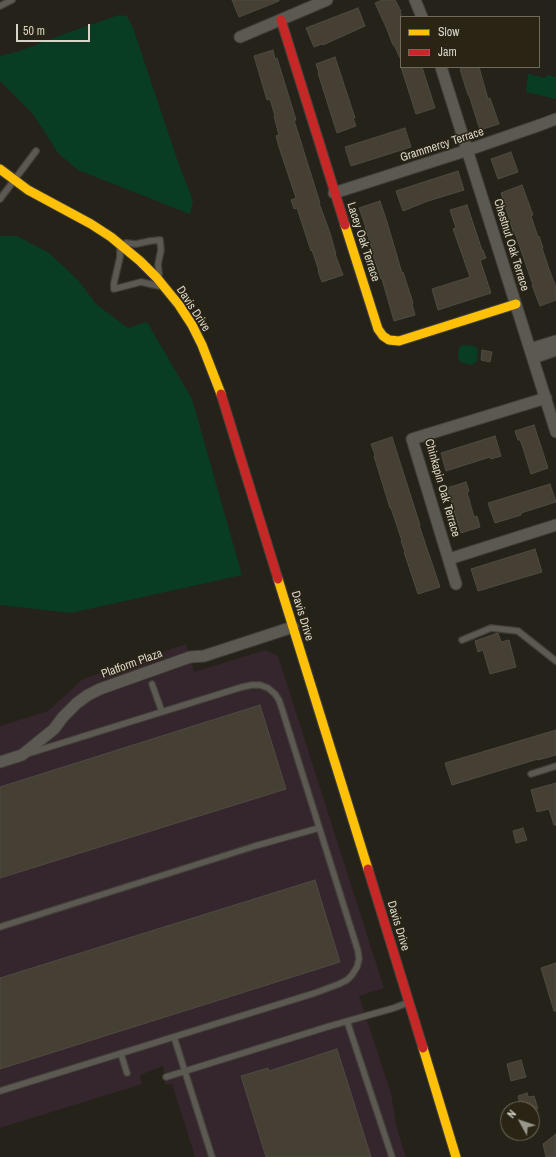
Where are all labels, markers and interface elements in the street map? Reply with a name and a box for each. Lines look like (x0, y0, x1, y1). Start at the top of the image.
scale bar (18, 16, 92, 42)
legend (400, 16, 540, 68)
text: 50 m (23, 23, 45, 39)
text: Slow (438, 24, 459, 40)
text: Jam (438, 44, 457, 60)
street label: Grammercy Terrace (398, 125, 486, 165)
street label: Chestnut Oak Terrace (490, 197, 532, 293)
street label: Lacey Oak Terrace (343, 201, 383, 283)
street label: Davis Drive (173, 284, 213, 334)
street label: Chinkapin Oak Terrace (421, 437, 463, 539)
street label: Davis Drive (288, 589, 316, 643)
street label: Platform Plaza (99, 646, 165, 682)
street label: Davis Drive (384, 899, 412, 953)
north arrow (500, 1101, 540, 1141)
text: N (504, 1107, 519, 1121)

